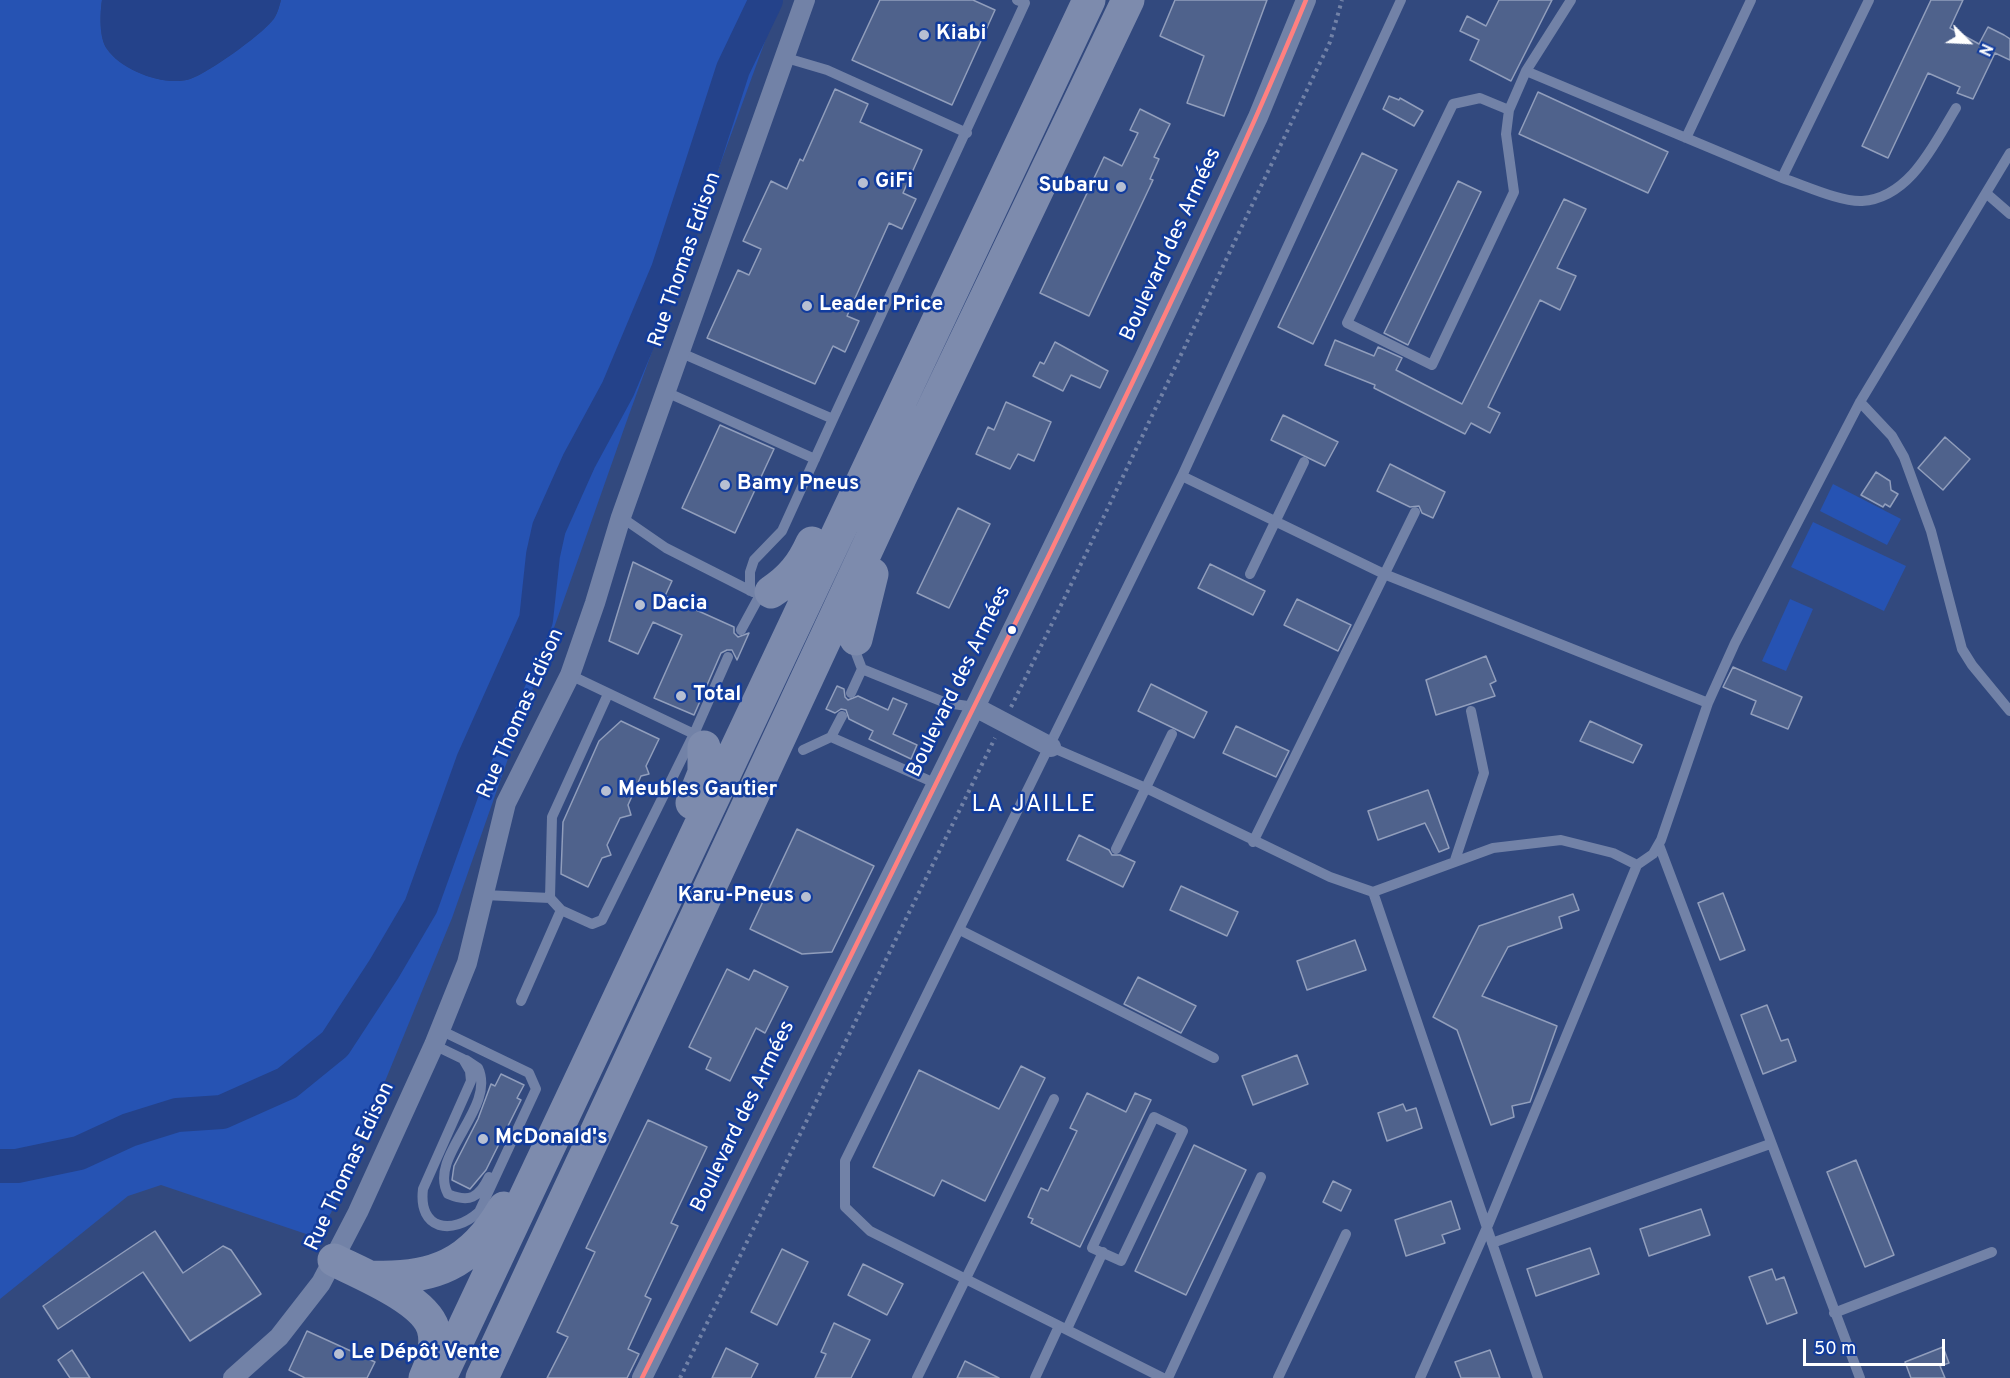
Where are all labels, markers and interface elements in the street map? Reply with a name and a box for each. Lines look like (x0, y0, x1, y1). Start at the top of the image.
north arrow (1938, 12, 1998, 72)
place label: Kiabi (936, 22, 987, 48)
marker: Kiabi (917, 28, 931, 42)
text: N (1973, 40, 1996, 59)
street label: Boulevard des Armées (1116, 144, 1228, 346)
street label: Rue Thomas Edison (644, 169, 728, 351)
place label: GiFi (875, 170, 913, 196)
place label: Subaru (1038, 174, 1109, 200)
marker: GiFi (856, 176, 870, 190)
marker: Subaru (1114, 180, 1128, 194)
place label: Leader Price (819, 293, 943, 319)
marker: Leader Price (800, 299, 814, 313)
place label: Bamy Pneus (737, 472, 859, 498)
marker: Bamy Pneus (718, 478, 732, 492)
street label: Boulevard des Armées (903, 582, 1017, 782)
place label: Dacia (652, 592, 707, 618)
marker: Dacia (633, 598, 647, 612)
unlabelled marker (1006, 624, 1018, 636)
street label: Rue Thomas Edison (473, 625, 571, 803)
place label: Total (693, 683, 741, 709)
marker: Total (674, 689, 688, 703)
place label: Meubles Gautier (618, 778, 777, 804)
marker: Meubles Gautier (599, 784, 613, 798)
district label: LA JAILLE (971, 792, 1097, 820)
place label: Karu-Pneus (678, 884, 794, 910)
marker: Karu-Pneus (799, 890, 813, 904)
street label: Boulevard des Armées (687, 1017, 801, 1217)
street label: Rue Thomas Edison (301, 1079, 401, 1255)
place label: McDonald's (495, 1126, 608, 1152)
marker: McDonald's (476, 1132, 490, 1146)
scale bar (1806, 1327, 1948, 1365)
text: 50 m (1814, 1338, 1856, 1361)
place label: Le Dépôt Vente (351, 1341, 500, 1367)
marker: Le Dépôt Vente (332, 1347, 346, 1361)

